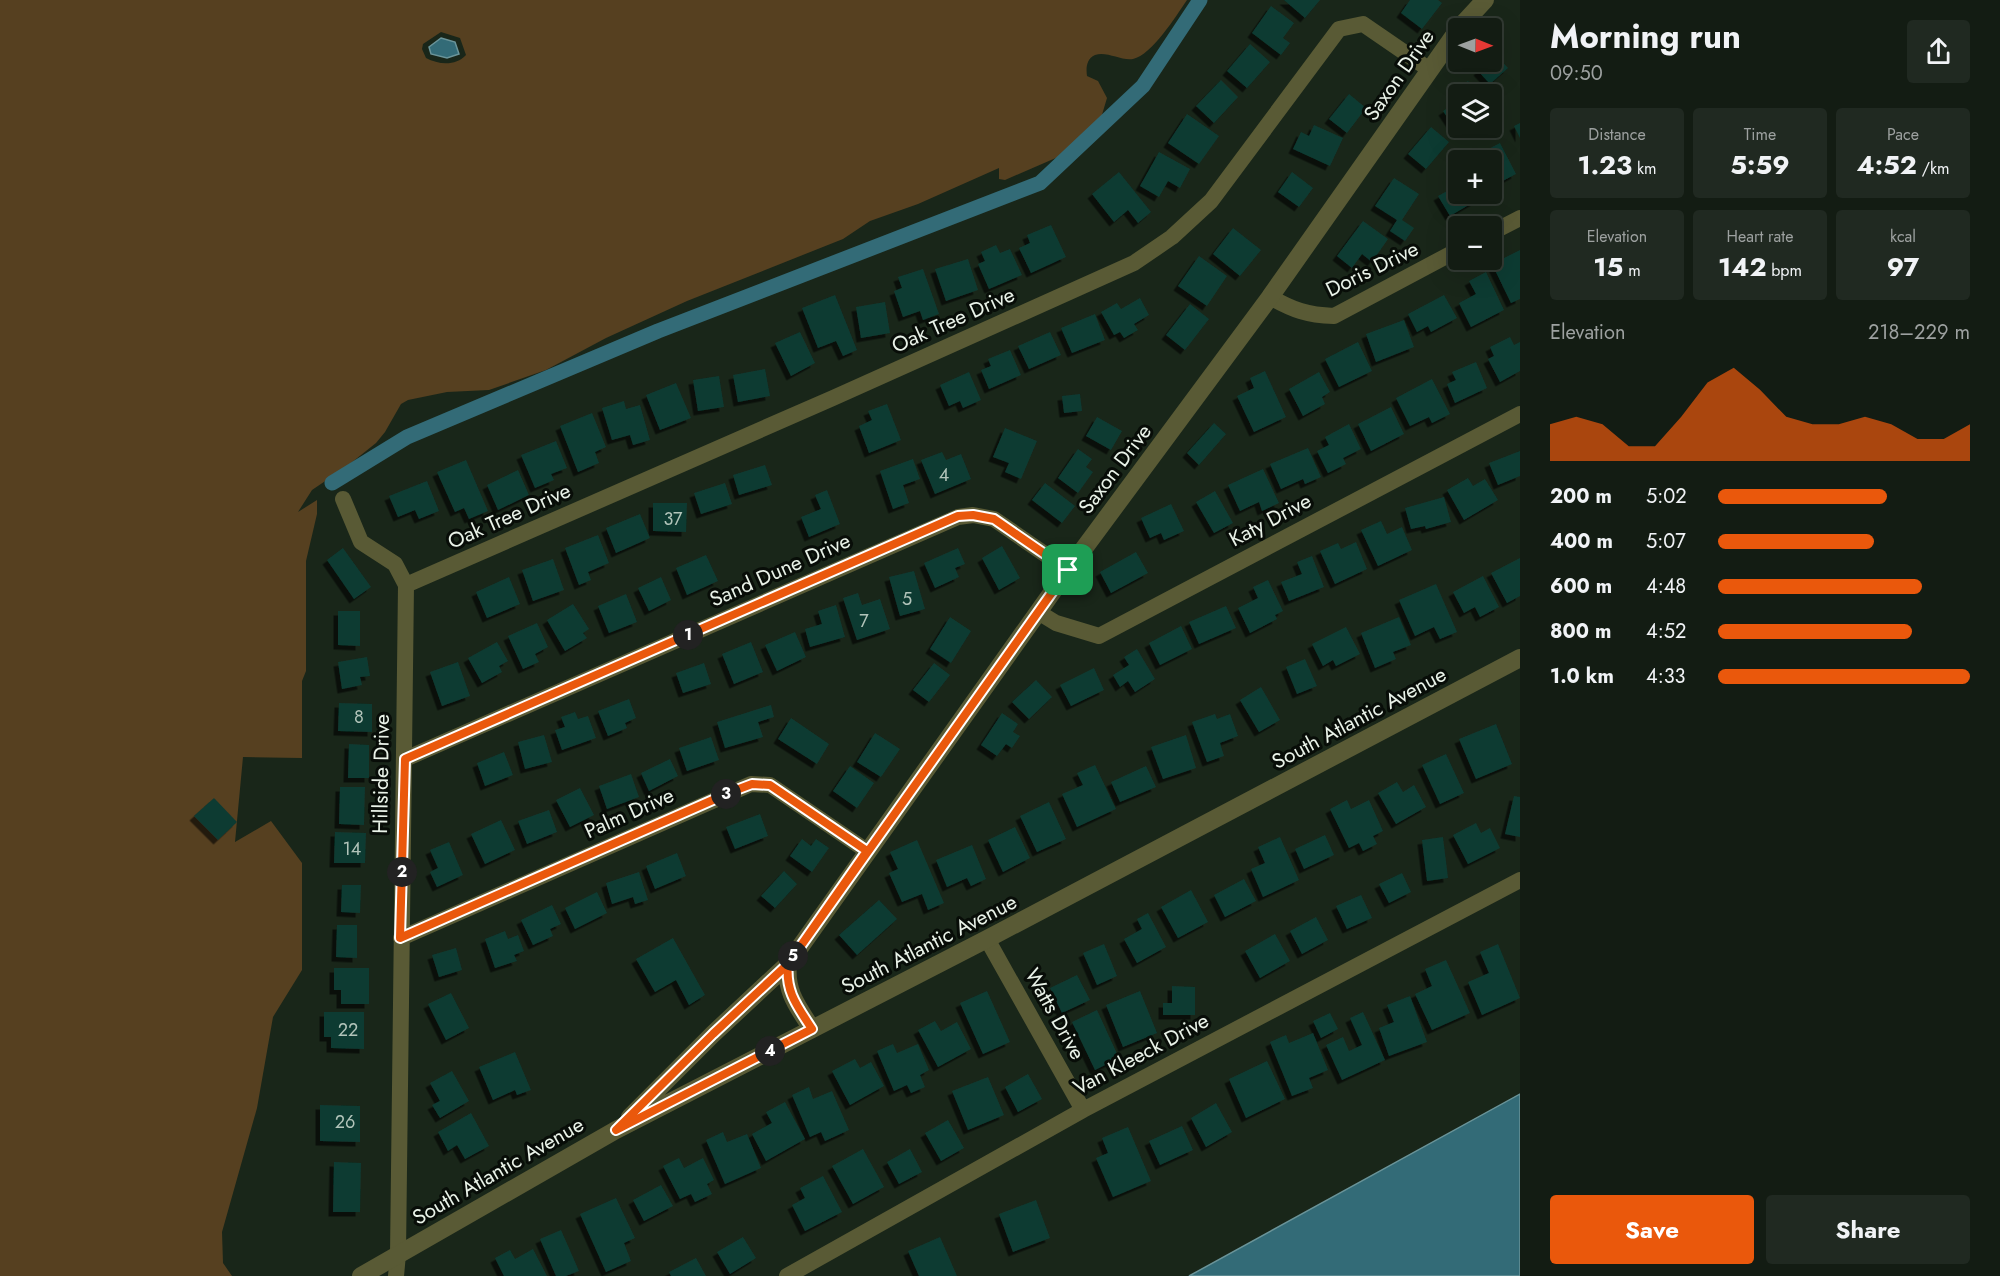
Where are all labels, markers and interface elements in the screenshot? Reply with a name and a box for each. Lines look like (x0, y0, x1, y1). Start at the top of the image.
text: Morning run (1550, 13, 1741, 60)
north arrow (1448, 18, 1502, 72)
map controls (1448, 18, 1502, 270)
button: share (1907, 20, 1970, 83)
street label: Saxon Drive (1356, 23, 1442, 127)
text: 09:50 (1550, 59, 1603, 88)
button: layers (1448, 84, 1502, 138)
text: Distance (1588, 123, 1646, 146)
text: Time (1744, 123, 1776, 146)
text: Pace (1887, 123, 1919, 146)
text: 1.23 (1577, 146, 1632, 184)
text: 5:59 (1730, 146, 1790, 184)
text: 4:52 (1857, 146, 1917, 184)
button: + (1448, 150, 1502, 204)
text: km (1632, 157, 1657, 180)
text: /km (1917, 157, 1949, 180)
button: − (1448, 216, 1502, 270)
text: Elevation (1587, 225, 1647, 248)
text: Heart rate (1727, 225, 1793, 248)
text: kcal (1890, 225, 1916, 248)
street label: Doris Drive (1321, 234, 1424, 304)
text: 15 (1593, 248, 1623, 286)
text: 142 (1718, 248, 1766, 286)
text: 97 (1887, 248, 1919, 286)
text: m (1623, 259, 1641, 282)
text: bpm (1766, 259, 1802, 282)
street label: Oak Tree Drive (887, 279, 1019, 361)
text: Elevation (1550, 318, 1625, 347)
text: 218–229 m (1868, 318, 1970, 347)
street label: Saxon Drive (1071, 418, 1159, 520)
house number: 4 (939, 462, 949, 488)
street label: Oak Tree Drive (443, 475, 575, 557)
text: 200 m (1550, 482, 1612, 511)
text: 5:02 (1646, 482, 1687, 511)
street label: Katy Drive (1224, 486, 1317, 554)
house number: 37 (663, 506, 683, 532)
street label: Sand Dune Drive (705, 526, 855, 614)
text: 400 m (1550, 527, 1613, 556)
text: 5:07 (1646, 527, 1686, 556)
pin (1042, 544, 1093, 595)
icon: arrive (1051, 553, 1084, 586)
text: 600 m (1550, 572, 1612, 601)
text: 4:48 (1646, 572, 1686, 601)
house number: 5 (902, 586, 912, 612)
house number: 7 (859, 608, 869, 634)
text: 800 m (1550, 617, 1611, 646)
text: 4:52 (1646, 617, 1686, 646)
pin: 1 (673, 620, 703, 650)
text: 1 (684, 623, 692, 646)
street label: South Atlantic Avenue (1267, 659, 1452, 777)
text: 1.0 km (1550, 662, 1614, 691)
text: 4:33 (1646, 662, 1686, 691)
house number: 8 (354, 704, 364, 730)
street label: Hillside Drive (365, 714, 397, 834)
pin: 3 (711, 779, 741, 809)
street label: Palm Drive (579, 780, 679, 846)
text: 3 (721, 782, 731, 805)
house number: 14 (343, 836, 361, 862)
pin: 2 (387, 857, 417, 887)
text: 2 (397, 860, 407, 883)
street label: South Atlantic Avenue (836, 887, 1022, 1001)
pin: 5 (778, 941, 808, 971)
text: 5 (788, 944, 798, 967)
street label: Watts Drive (1018, 963, 1093, 1065)
street label: Van Kleeck Drive (1068, 1006, 1214, 1102)
house number: 22 (338, 1017, 358, 1043)
pin: 4 (755, 1036, 785, 1066)
text: 4 (764, 1039, 776, 1062)
house number: 26 (335, 1109, 355, 1135)
street label: South Atlantic Avenue (407, 1110, 589, 1232)
button: Save (1550, 1195, 1754, 1264)
button: Share (1766, 1195, 1970, 1264)

